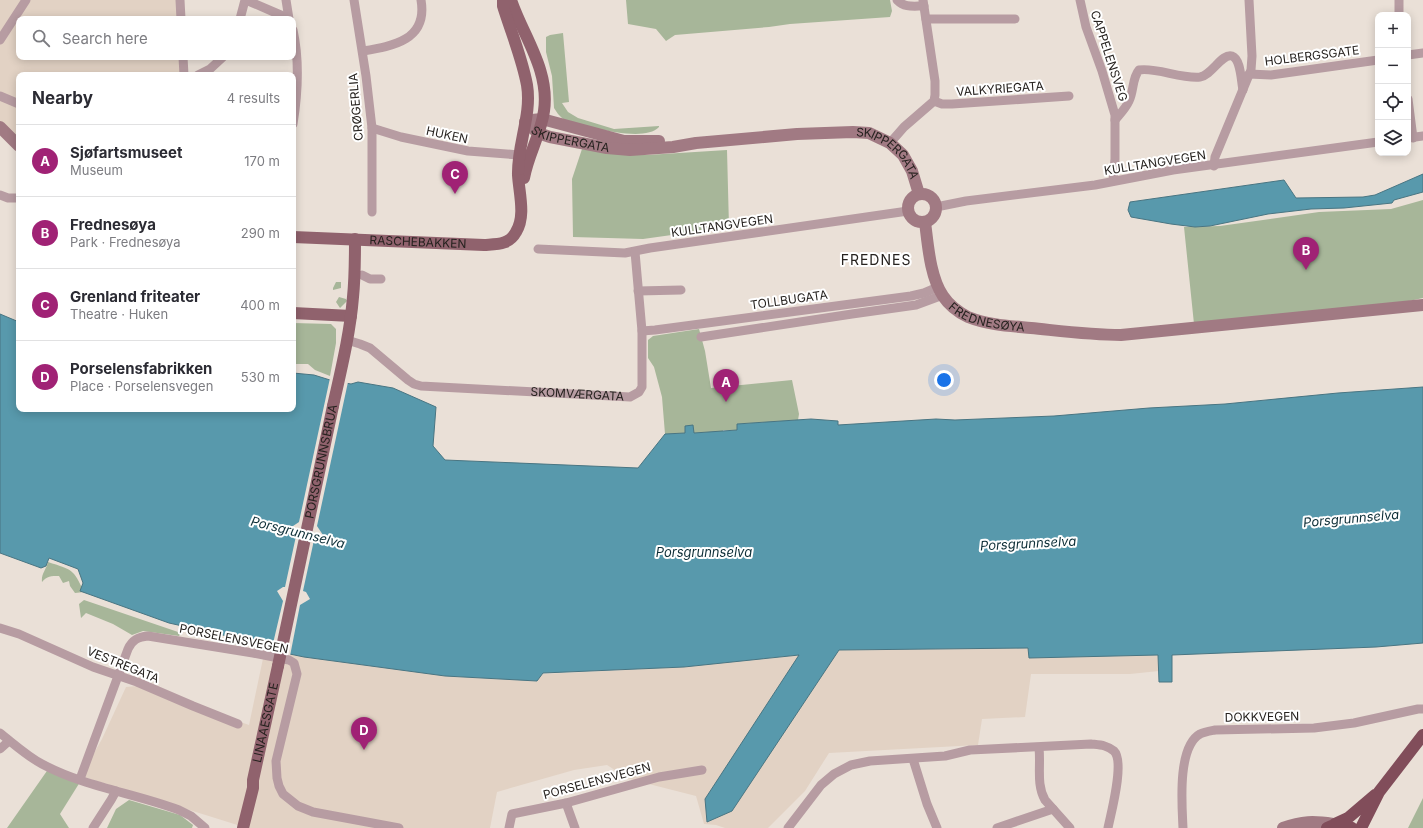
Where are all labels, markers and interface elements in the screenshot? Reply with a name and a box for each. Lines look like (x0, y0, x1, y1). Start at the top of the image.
street label: CAPPELENSVEG (1088, 9, 1131, 103)
map controls (1375, 12, 1411, 156)
button: + (1375, 12, 1411, 48)
search box (16, 16, 296, 60)
icon: search (30, 27, 52, 49)
text: Search here (62, 29, 148, 48)
street label: HOLBERGSGATE (1264, 42, 1360, 69)
button: − (1375, 48, 1411, 84)
street label: CRØGERLIA (345, 73, 366, 141)
street label: VALKYRIEGATA (956, 78, 1044, 99)
button: locate (1375, 84, 1411, 120)
text: Nearby (32, 88, 93, 108)
text: 4 results (227, 90, 280, 106)
button: layers (1375, 120, 1411, 156)
street label: SKIPPERGATA (528, 122, 611, 155)
street label: HUKEN (425, 123, 469, 146)
street label: SKIPPERGATA (856, 124, 922, 181)
text: Sjøfartsmuseet (70, 143, 182, 162)
street label: KULLTANGVEGEN (1103, 147, 1207, 178)
text: A (40, 153, 50, 169)
text: 170 m (244, 153, 280, 169)
pin: C (442, 161, 468, 194)
text: Museum (70, 162, 123, 178)
street label: KULLTANGVEGEN (670, 211, 774, 240)
text: Frednesøya (70, 215, 156, 234)
text: B (41, 225, 49, 241)
text: 290 m (241, 225, 280, 241)
street label: RASCHEBAKKEN (369, 232, 467, 251)
text: Park · Frednesøya (70, 234, 181, 250)
pin: B (1293, 237, 1319, 270)
district label: FREDNES (841, 251, 911, 268)
text: Grenland friteater (70, 287, 200, 306)
street label: TOLLBUGATA (749, 287, 829, 312)
text: C (40, 297, 50, 313)
text: 400 m (240, 297, 280, 313)
street label: FREDNESØYA (946, 299, 1025, 334)
text: Theatre · Huken (70, 306, 168, 322)
text: Porselensfabrikken (70, 359, 212, 378)
text: D (40, 369, 50, 385)
text: 530 m (241, 369, 280, 385)
pin: A (713, 369, 739, 402)
your location (934, 370, 954, 390)
text: Place · Porselensvegen (70, 378, 213, 394)
street label: SKOMVÆRGATA (530, 384, 624, 404)
street label: PORSGRUNNSBRUA (301, 403, 340, 520)
water label: Porsgrunnselva (1302, 506, 1400, 530)
water label: Porsgrunnselva (249, 513, 347, 551)
water label: Porsgrunnselva (979, 532, 1077, 554)
water label: Porsgrunnselva (656, 544, 752, 560)
street label: PORSELENSVEGEN (178, 621, 290, 656)
street label: VESTREGATA (85, 643, 162, 686)
street label: LINAAESGATE (249, 681, 281, 764)
street label: DOKKVEGEN (1225, 708, 1299, 725)
pin: D (351, 717, 377, 750)
street label: PORSELENSVEGEN (541, 759, 652, 802)

